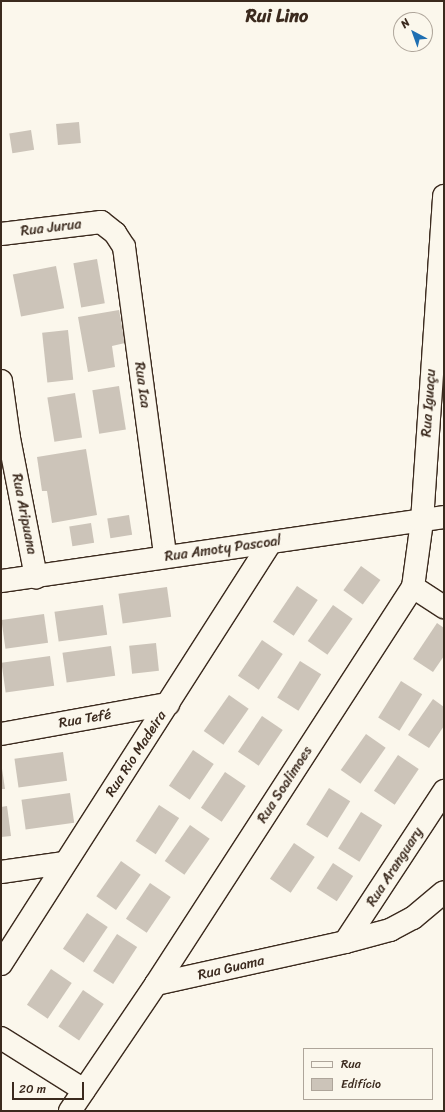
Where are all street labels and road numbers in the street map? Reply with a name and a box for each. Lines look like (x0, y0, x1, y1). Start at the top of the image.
street label: Rua Jurua (20, 216, 82, 240)
street label: Rua Ica (130, 361, 154, 409)
street label: Rua Iguaçu (418, 368, 440, 438)
street label: Rua Aripuana (8, 472, 40, 556)
street label: Rua Amoty Pascoal (164, 532, 282, 566)
street label: Rua Tefé (57, 706, 113, 732)
street label: Rua Rio Madeira (102, 708, 170, 800)
street label: Rua Soalimoes (254, 743, 316, 827)
street label: Rua Aranguary (363, 824, 427, 910)
street label: Rua Guama (196, 952, 266, 984)

